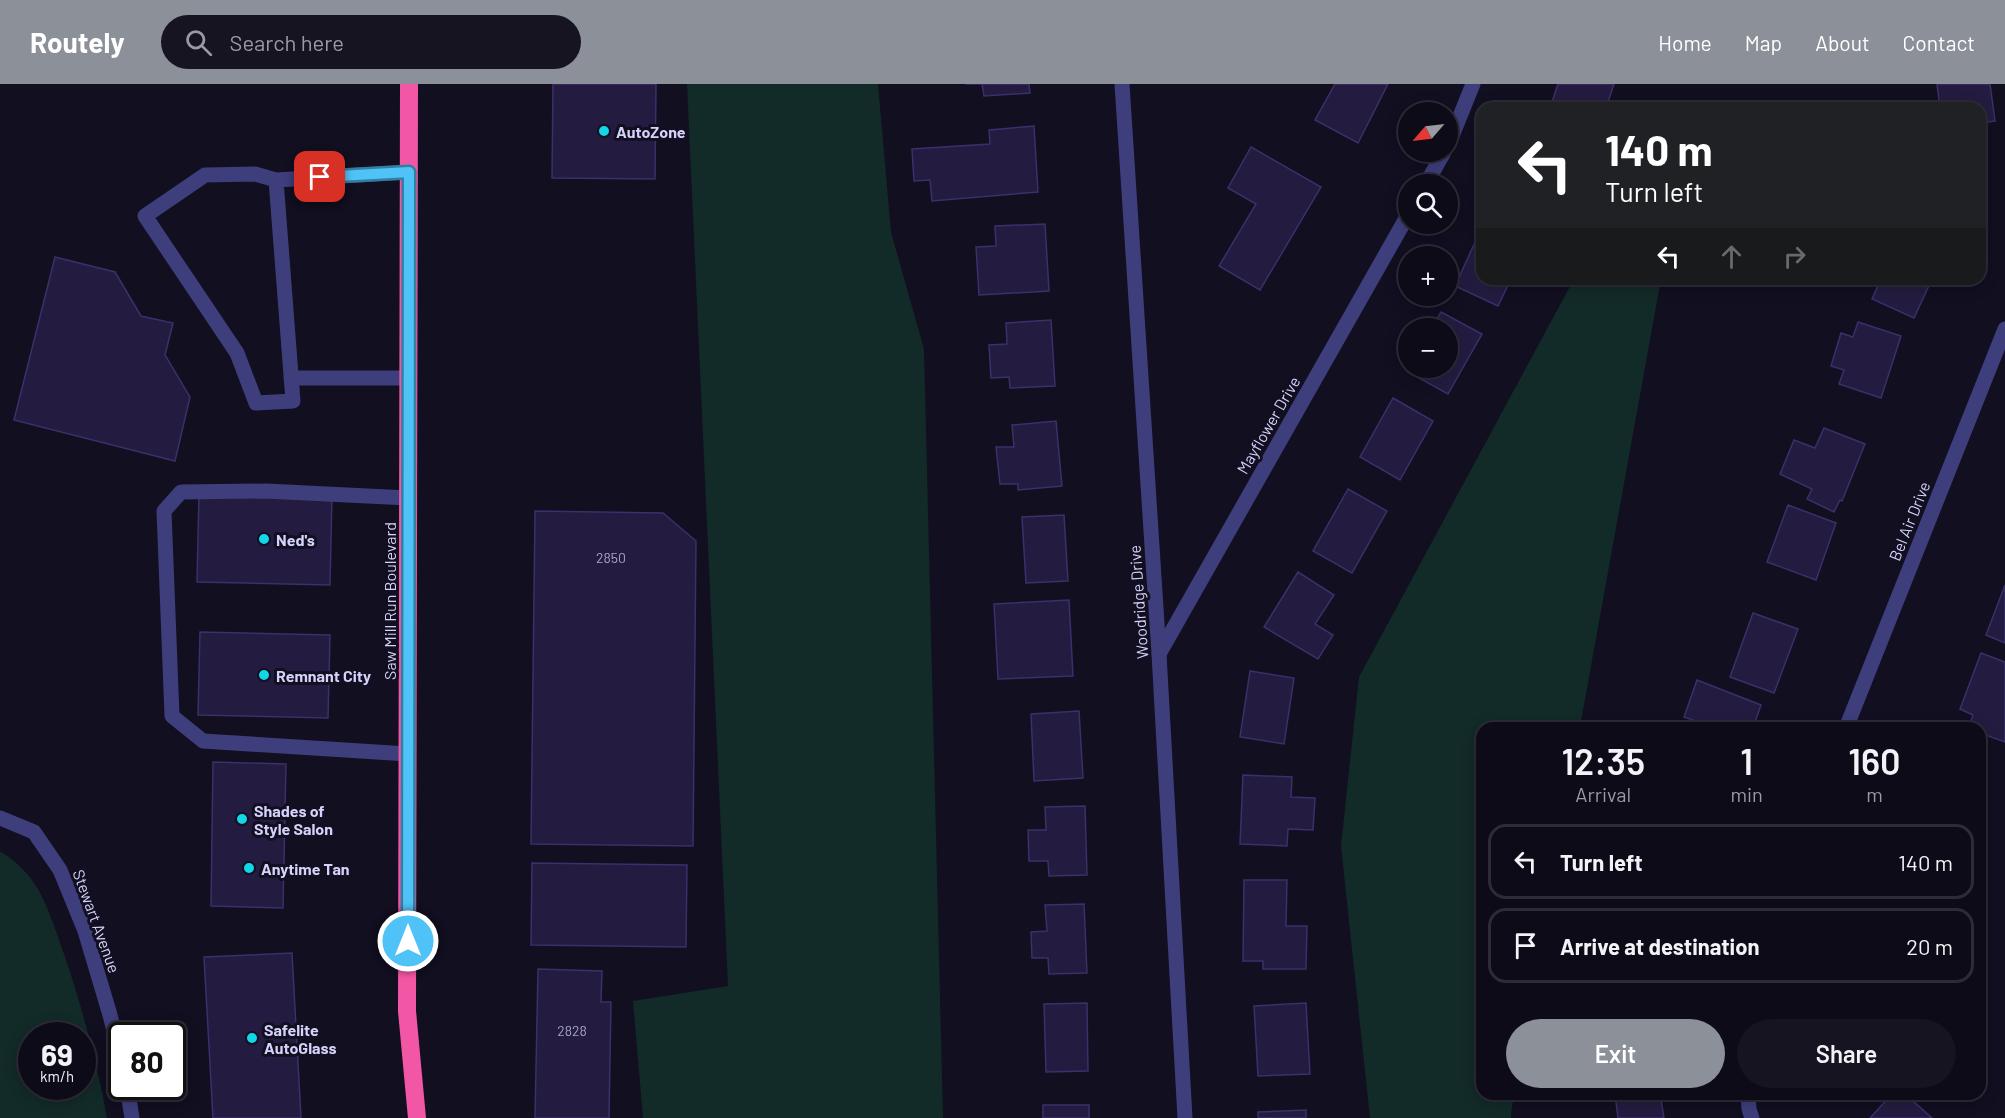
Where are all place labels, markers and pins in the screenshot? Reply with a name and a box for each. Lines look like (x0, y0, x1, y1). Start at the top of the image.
place label: AutoZone (616, 122, 686, 141)
marker: AutoZone (597, 124, 611, 138)
pin (294, 151, 345, 202)
place label: Ned's (276, 530, 315, 549)
marker: Ned's (257, 532, 271, 546)
place label: Remnant City (276, 666, 371, 685)
marker: Remnant City (257, 668, 271, 682)
place label: Shades of Style Salon (254, 801, 333, 838)
marker: Shades of Style Salon (235, 812, 249, 826)
place label: Anytime Tan (261, 859, 350, 878)
marker: Anytime Tan (242, 861, 256, 875)
place label: Safelite AutoGlass (264, 1020, 336, 1057)
marker: Safelite AutoGlass (245, 1031, 259, 1045)

